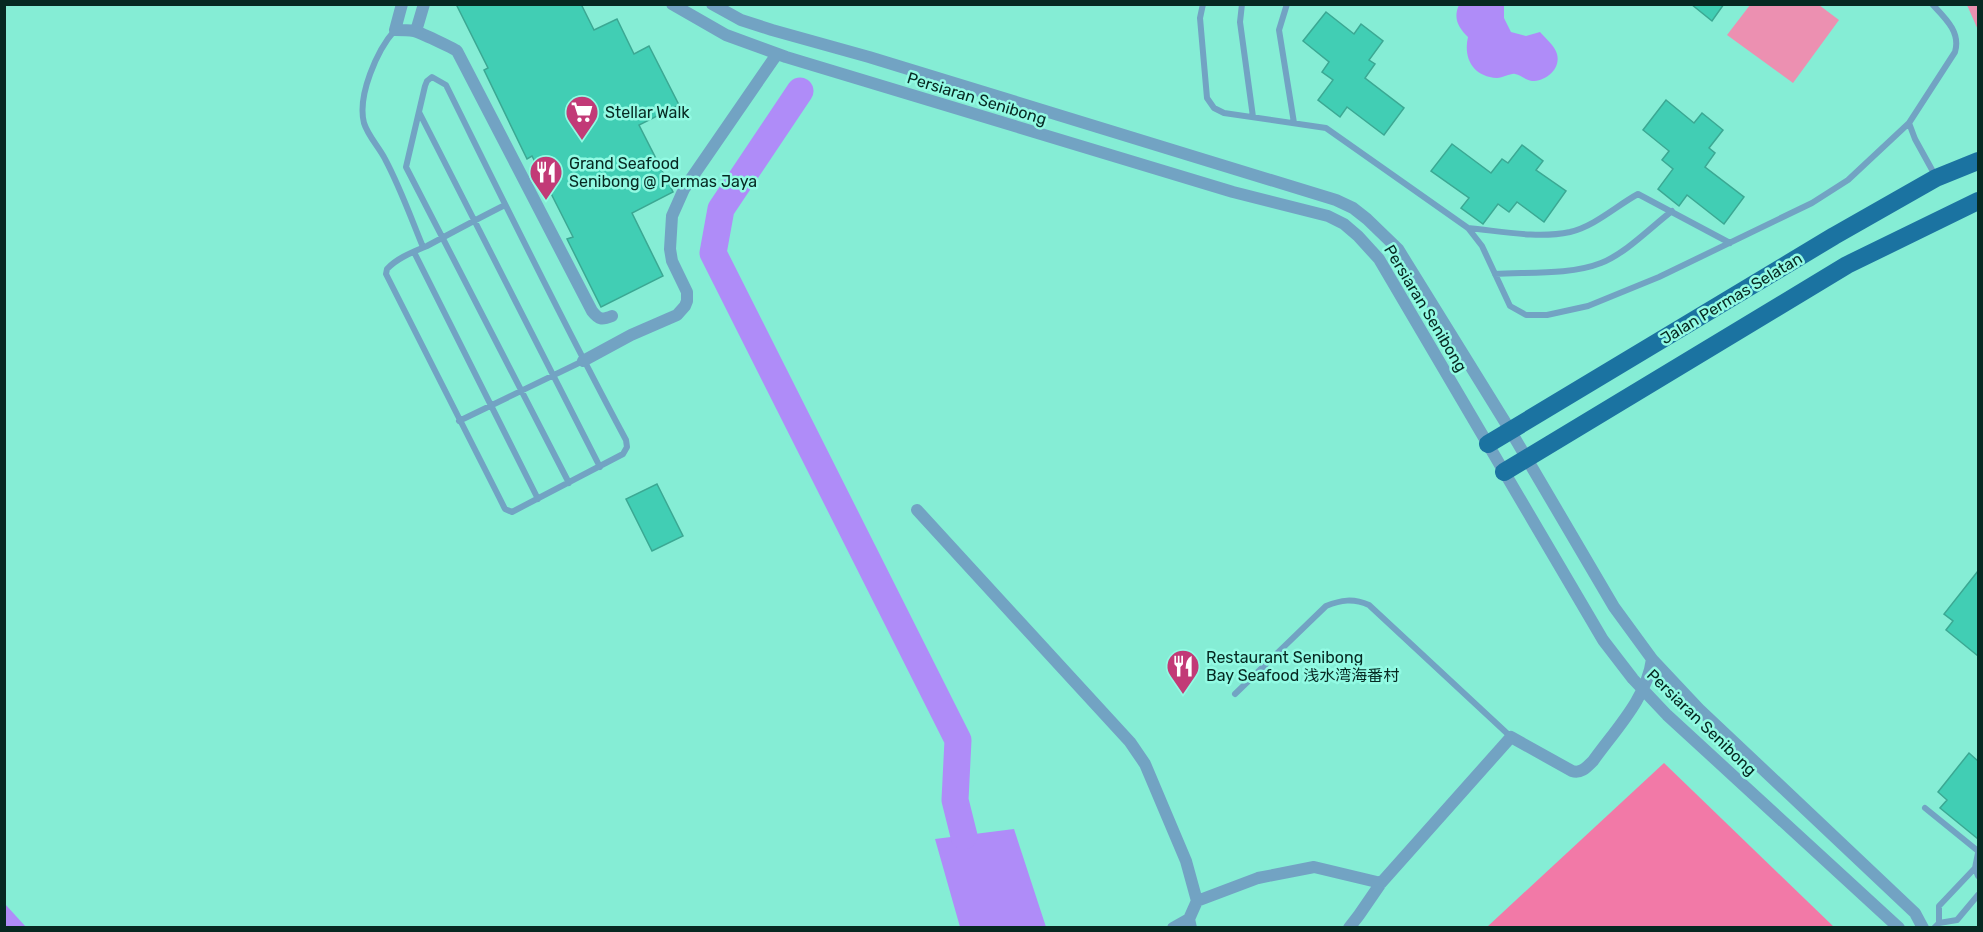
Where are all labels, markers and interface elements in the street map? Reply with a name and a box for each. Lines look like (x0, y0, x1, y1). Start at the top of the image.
street label: Persiaran Senibong (905, 68, 1049, 129)
supermarket icon: Stellar Walk (564, 94, 600, 141)
place label: Stellar Walk (605, 103, 690, 122)
restaurant icon: Grand Seafood Senibong @ Permas Jaya (528, 154, 564, 201)
place label: Grand Seafood Senibong @ Permas Jaya (569, 154, 757, 191)
street label: Persiaran Senibong (1380, 241, 1471, 375)
street label: Jalan Permas Selatan (1657, 249, 1806, 348)
restaurant icon: Restaurant Senibong Bay Seafood 浅水湾海番村 (1165, 648, 1201, 695)
place label: Restaurant Senibong Bay Seafood 浅水湾海番村 (1206, 648, 1399, 685)
street label: Persiaran Senibong (1643, 665, 1760, 780)

